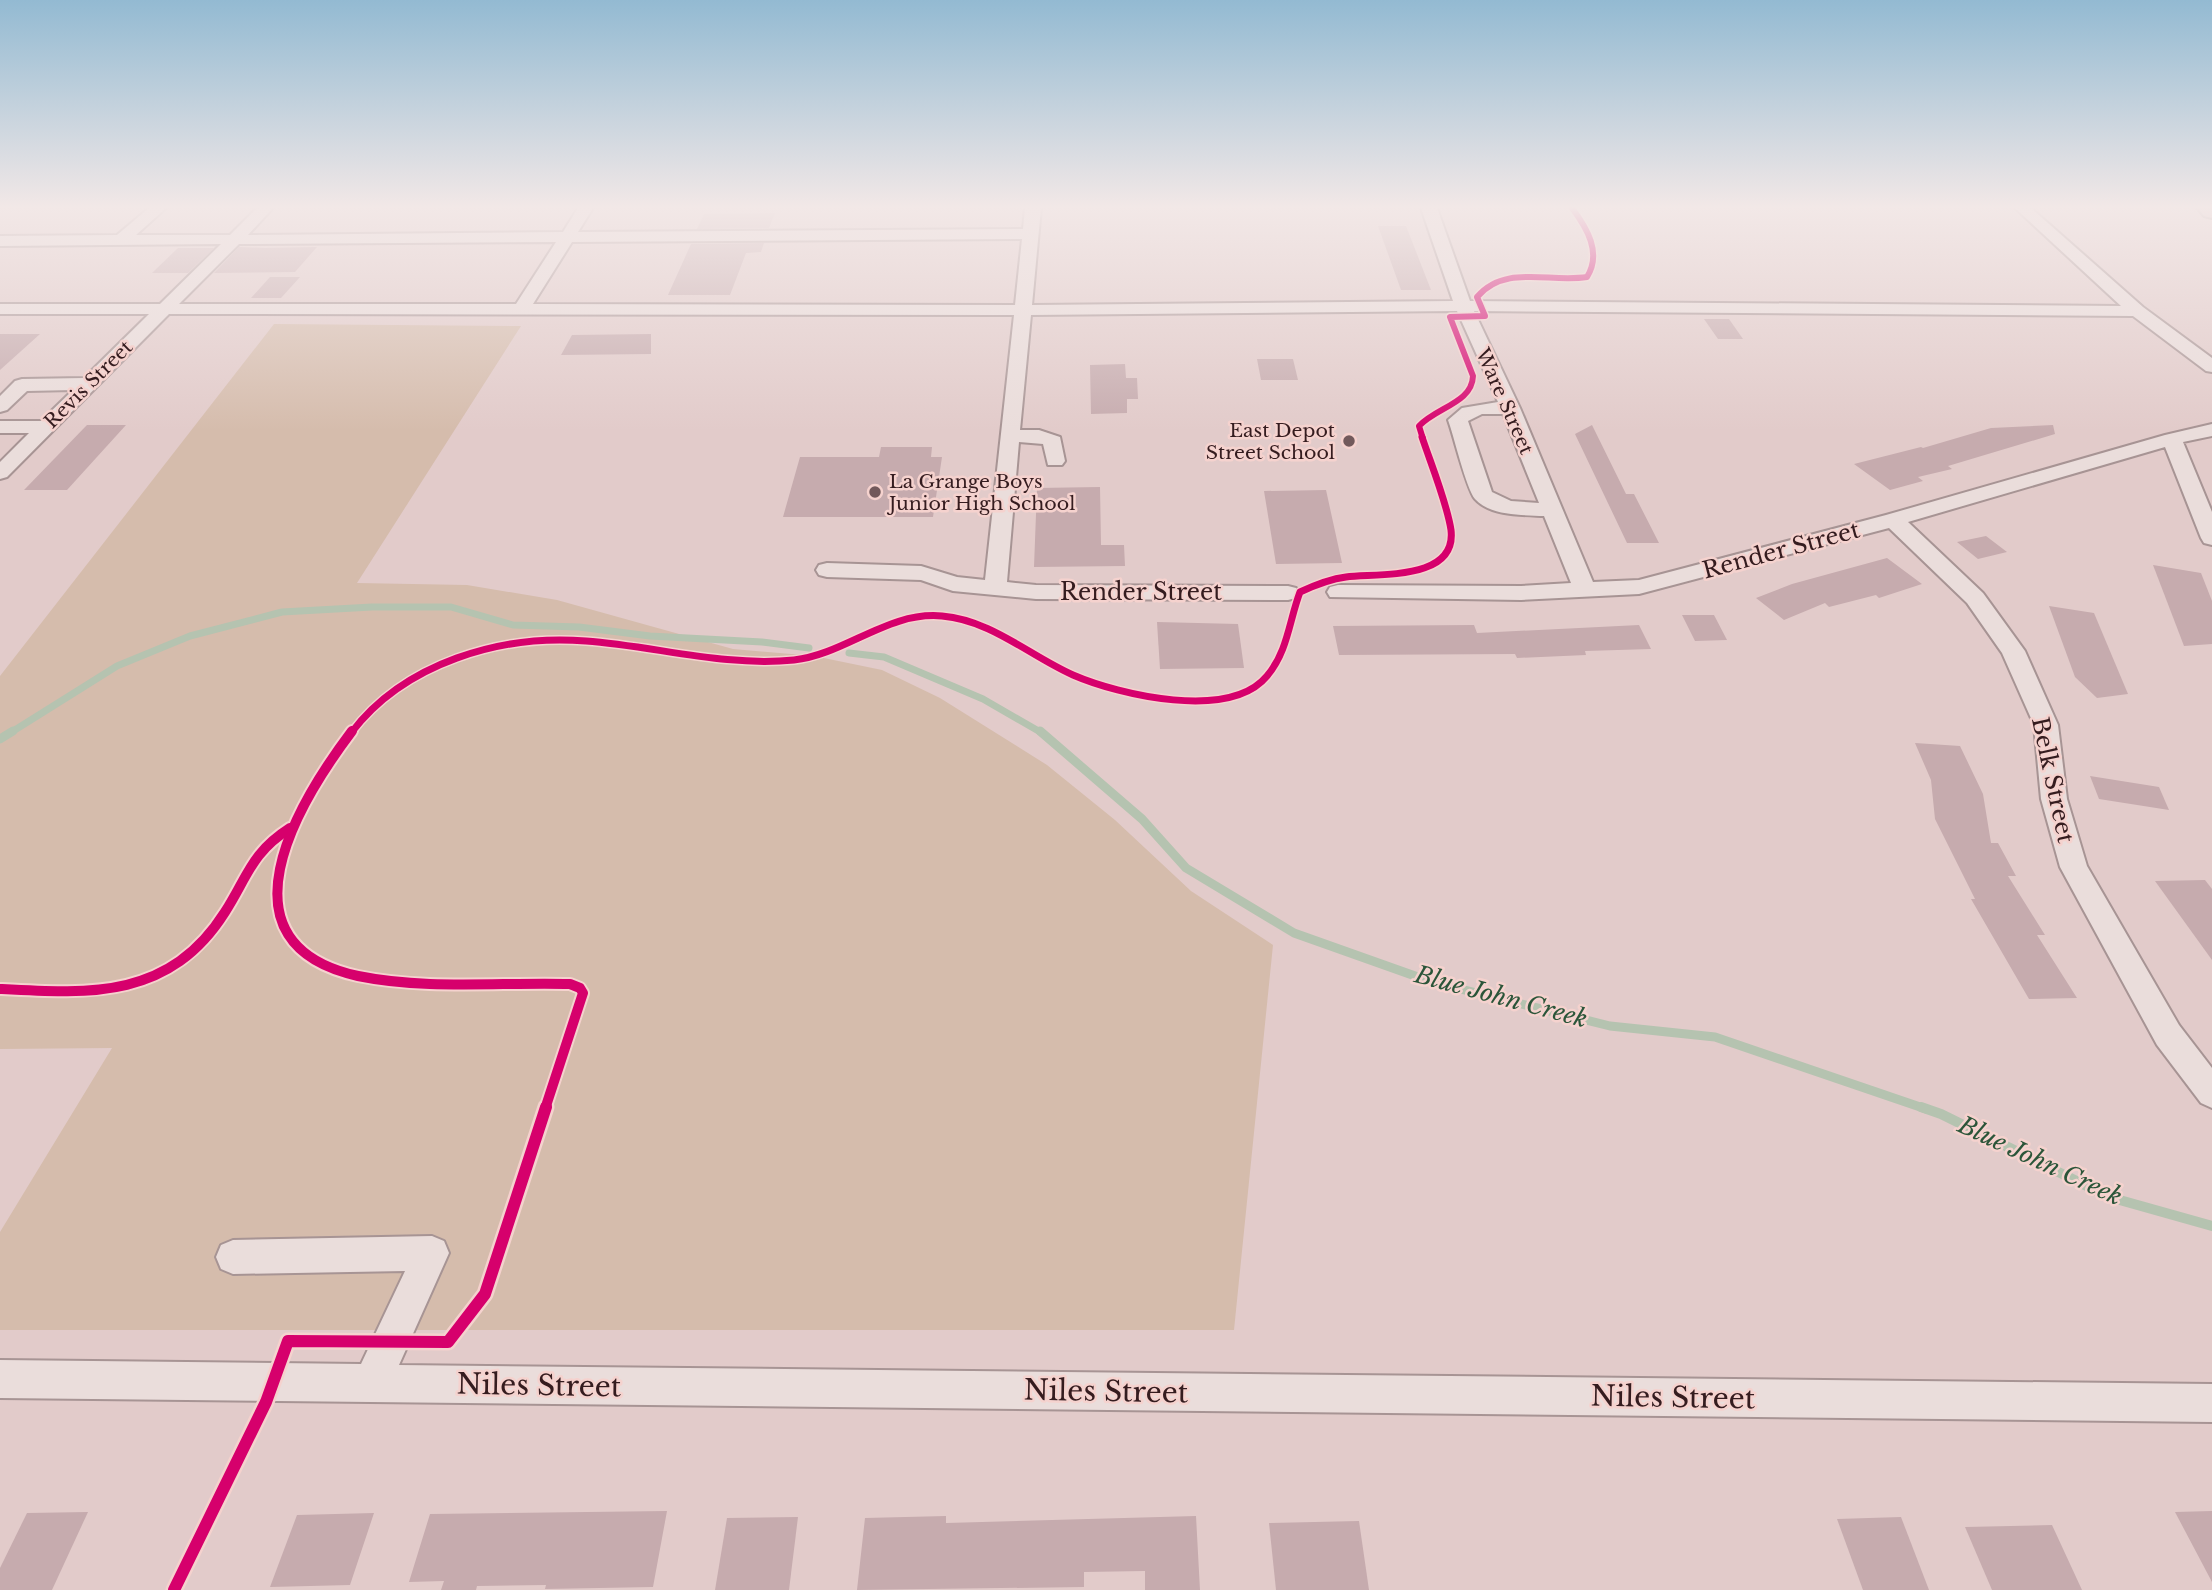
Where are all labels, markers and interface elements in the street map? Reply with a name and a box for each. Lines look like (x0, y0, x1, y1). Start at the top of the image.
street label: Revis Street (40, 335, 138, 433)
street label: Ware Street (1471, 344, 1538, 458)
place label: East Depot Street School (1206, 419, 1336, 464)
marker: East Depot Street School (1341, 433, 1357, 449)
place label: La Grange Boys Junior High School (886, 470, 1075, 515)
marker: La Grange Boys Junior High School (867, 484, 883, 500)
street label: Render Street (1699, 515, 1863, 584)
street label: Render Street (1060, 578, 1222, 606)
street label: Belk Street (2026, 715, 2080, 846)
water label: Blue John Creek (1411, 959, 1591, 1033)
water label: Blue John Creek (1953, 1109, 2127, 1211)
street label: Niles Street (456, 1367, 622, 1404)
street label: Niles Street (1023, 1373, 1189, 1410)
street label: Niles Street (1590, 1379, 1756, 1416)

